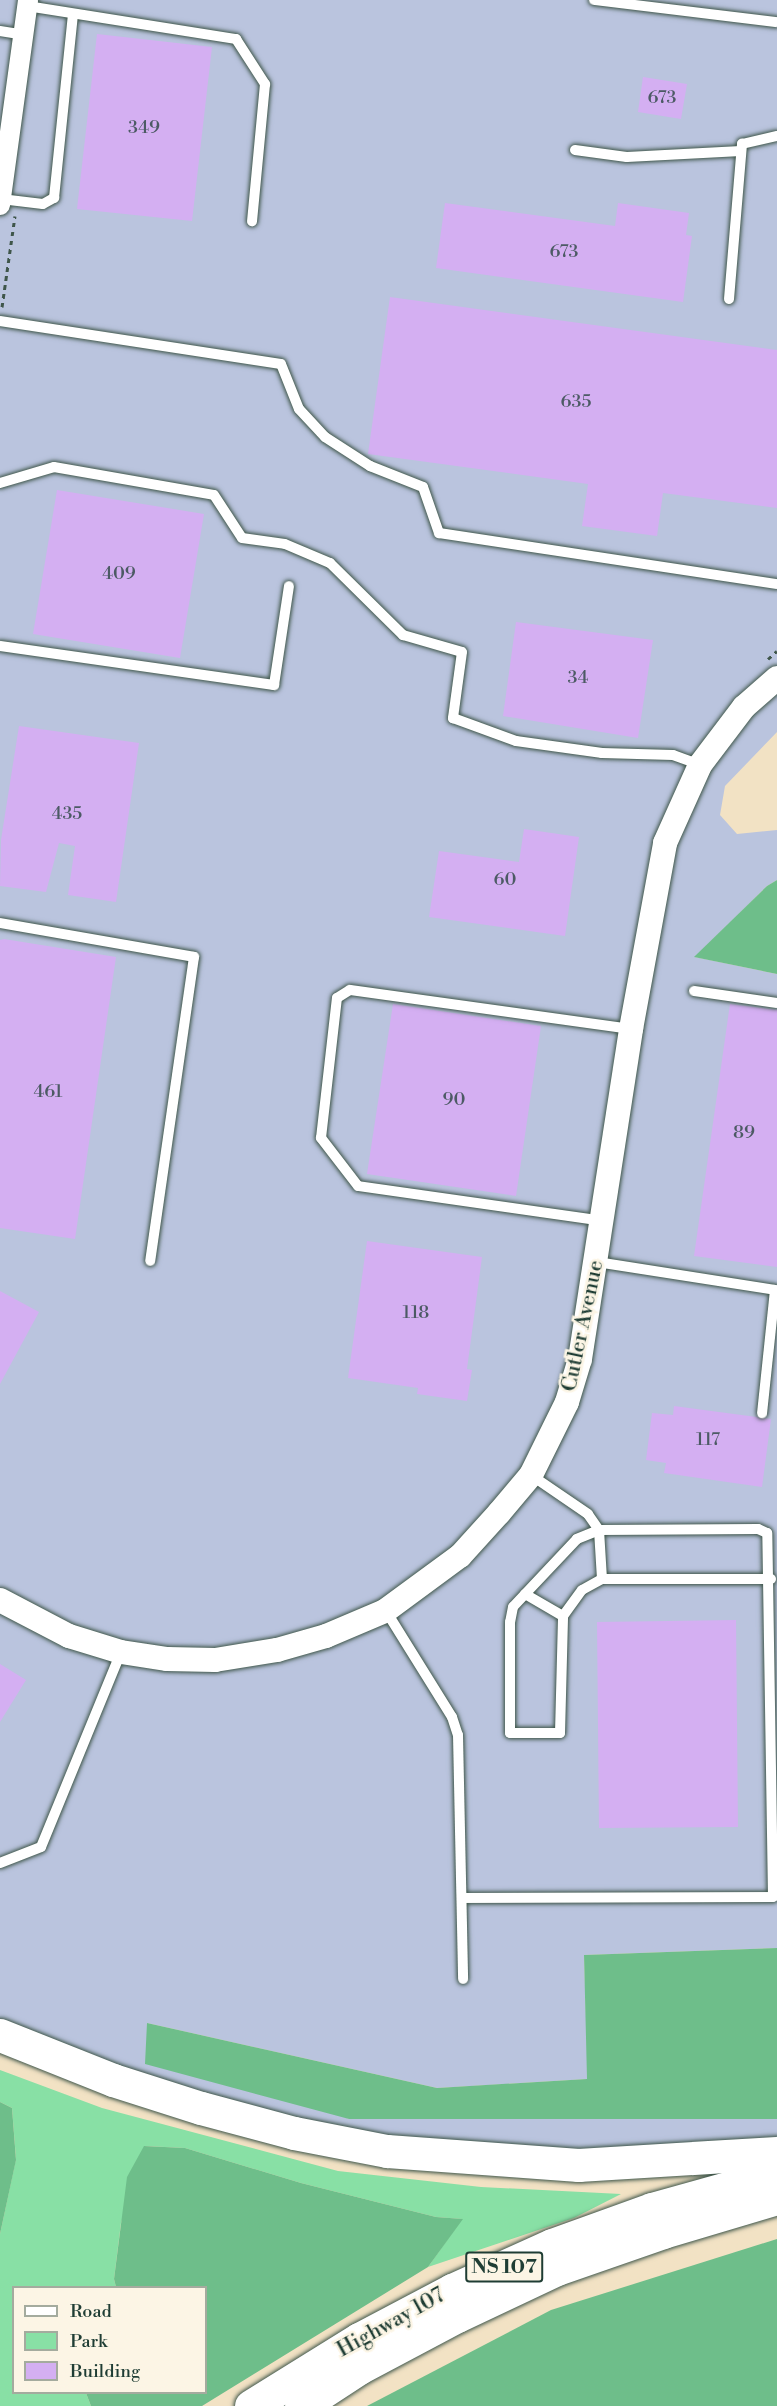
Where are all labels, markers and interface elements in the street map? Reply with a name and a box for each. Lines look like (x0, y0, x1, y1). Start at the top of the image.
house number: 673 (648, 87, 676, 109)
house number: 349 (128, 117, 160, 139)
house number: 673 (550, 241, 578, 263)
house number: 635 (561, 391, 591, 413)
house number: 409 (102, 563, 136, 585)
house number: 34 (568, 667, 588, 689)
house number: 435 (52, 803, 82, 825)
house number: 60 (494, 869, 516, 891)
house number: 461 (34, 1081, 62, 1103)
house number: 90 (443, 1089, 465, 1111)
house number: 89 (733, 1122, 755, 1144)
street label: Cutler Avenue (557, 1258, 609, 1394)
house number: 118 (403, 1302, 429, 1324)
house number: 117 (696, 1429, 720, 1451)
road number: NS 107 (465, 2250, 543, 2284)
street label: Highway 107 (333, 2283, 449, 2363)
legend (12, 2286, 207, 2394)
text: Road (70, 2300, 112, 2323)
text: Park (70, 2330, 107, 2353)
text: Building (70, 2360, 140, 2383)

